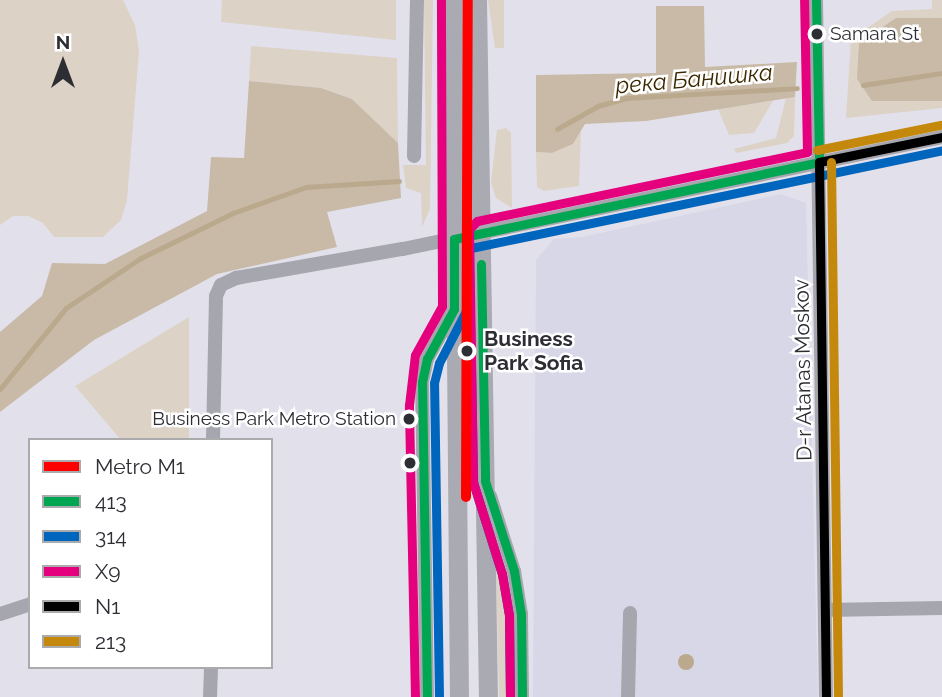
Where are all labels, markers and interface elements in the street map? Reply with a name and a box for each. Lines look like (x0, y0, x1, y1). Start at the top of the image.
place label: Samara St (830, 23, 919, 45)
marker: Samara St (810, 27, 824, 41)
north arrow (28, 28, 98, 98)
text: N (56, 31, 70, 53)
water label: река Банишка (614, 58, 774, 100)
street label: D-r Atanas Moskov (789, 278, 817, 462)
place label: Business Park Sofia (484, 326, 583, 376)
marker: Business Park Sofia (456, 340, 478, 362)
place label: Business Park Metro Station (152, 408, 396, 430)
marker: Business Park Metro Station (402, 412, 416, 426)
legend (28, 438, 273, 669)
text: Metro M1 (95, 454, 185, 479)
unlabelled marker (403, 456, 417, 470)
text: 413 (95, 489, 127, 514)
text: 314 (95, 524, 127, 549)
text: Х9 (95, 559, 121, 584)
text: N1 (95, 594, 120, 619)
text: 213 (95, 629, 126, 654)

